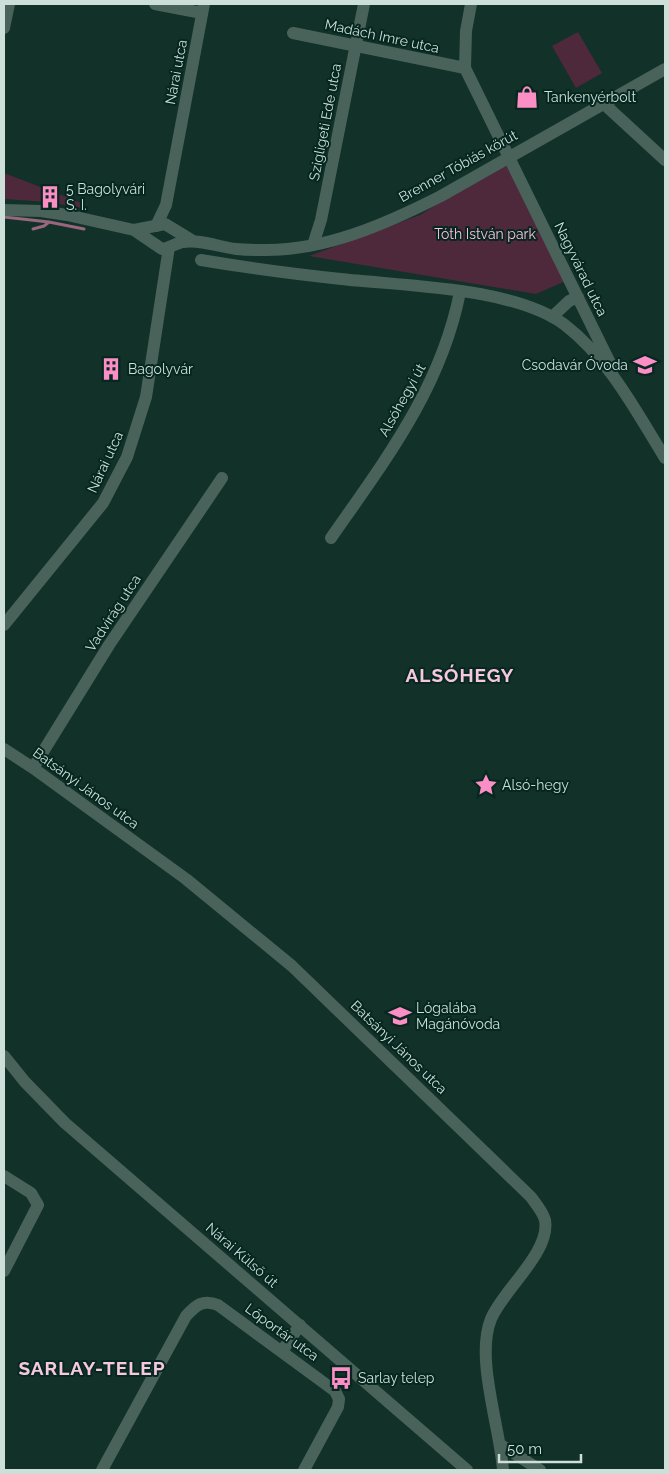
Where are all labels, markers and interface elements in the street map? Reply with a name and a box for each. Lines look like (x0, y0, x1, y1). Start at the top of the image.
street label: Madách Imre utca (323, 16, 441, 56)
street label: Nárai utca (162, 38, 190, 106)
street label: Szigligeti Ede utca (306, 62, 344, 182)
shop icon: Tankenyérbolt (514, 84, 540, 110)
place label: Tankenyérbolt (544, 89, 636, 105)
street label: Brenner Tóbiás körút (396, 127, 520, 205)
place label: 5 Bagolyvári S. I. (66, 181, 145, 213)
building icon: 5 Bagolyvári S. I. (37, 184, 63, 210)
street label: Nagyvárad utca (551, 219, 611, 319)
park label: Tóth István park (434, 226, 536, 242)
school or university icon: Csodavár Óvoda (632, 352, 658, 378)
building icon: Bagolyvár (98, 356, 124, 382)
place label: Csodavár Óvoda (522, 356, 628, 373)
place label: Bagolyvár (128, 361, 193, 377)
street label: Alsóhegyi út (375, 361, 429, 439)
street label: Nárai utca (84, 429, 126, 495)
street label: Vadvirág utca (82, 571, 144, 655)
district label: ALSÓHEGY (406, 664, 514, 686)
street label: Batsányi János utca (30, 744, 142, 832)
place icon: Alsó-hegy (473, 772, 499, 798)
place label: Alsó-hegy (502, 777, 569, 793)
street label: Batsányi János utca (348, 997, 450, 1097)
place label: Lógalába Magánóvoda (416, 1000, 500, 1032)
school or university icon: Lógalába Magánóvoda (387, 1003, 413, 1029)
street label: Nárai Külső út (203, 1219, 281, 1291)
street label: Lőportár utca (242, 1300, 322, 1364)
district label: SARLAY-TELEP (19, 1357, 166, 1379)
bus stop icon: Sarlay telep (328, 1365, 354, 1391)
place label: Sarlay telep (358, 1370, 435, 1386)
scale bar (499, 1432, 582, 1464)
text: 50 m (507, 1440, 542, 1458)

